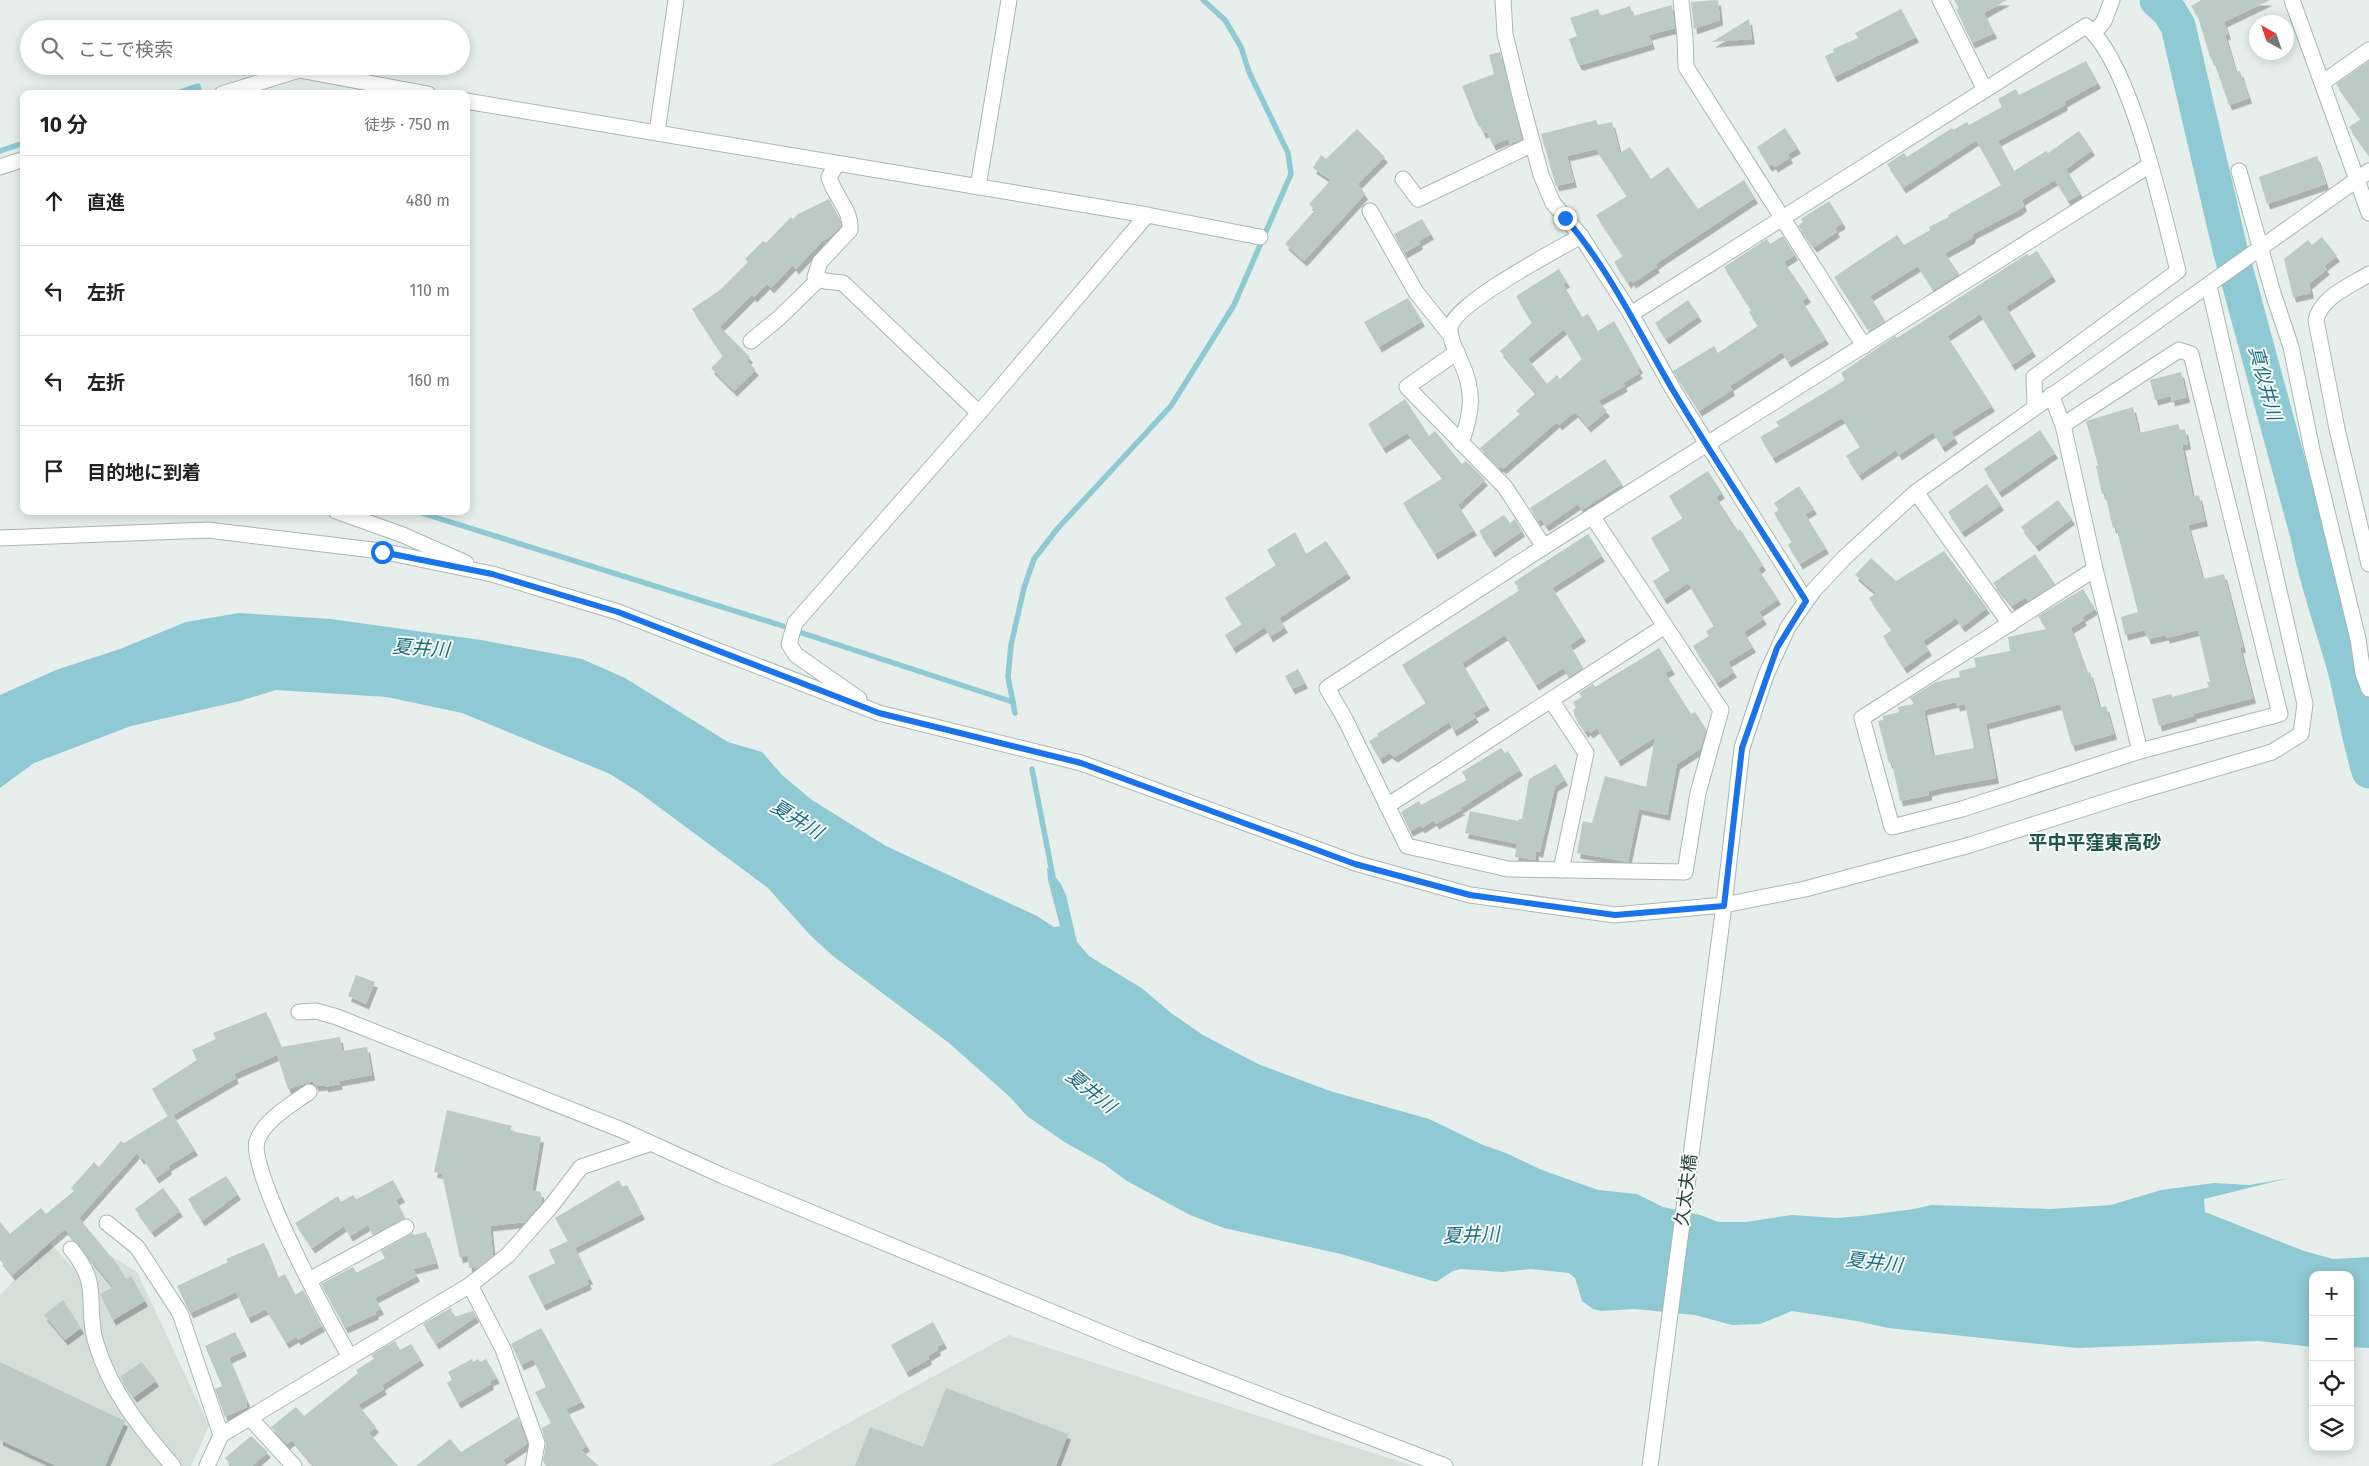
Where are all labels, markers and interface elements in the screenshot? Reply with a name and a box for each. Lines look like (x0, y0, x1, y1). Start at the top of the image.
north arrow (2249, 15, 2294, 60)
search box (20, 20, 470, 75)
icon: search (38, 34, 66, 62)
text: ここで検索 (78, 38, 173, 61)
text: 10 分 (40, 112, 88, 138)
text: 徒歩 · 750 m (364, 115, 450, 134)
icon: ahead (40, 187, 68, 215)
text: 直進 (87, 191, 125, 214)
text: 480 m (406, 191, 450, 210)
route end (1554, 207, 1577, 230)
icon: left (40, 277, 68, 305)
text: 左折 (87, 281, 125, 304)
text: 110 m (409, 281, 450, 300)
water label: 真似井川 (2244, 343, 2286, 425)
icon: left (40, 367, 68, 395)
text: 左折 (87, 371, 125, 394)
text: 160 m (408, 371, 450, 390)
icon: arrive (40, 457, 68, 485)
text: 目的地に到着 (87, 461, 201, 484)
route start (371, 541, 394, 564)
water label: 夏井川 (392, 635, 452, 662)
water label: 夏井川 (767, 794, 829, 845)
district label: 平中平窪東高砂 (2028, 831, 2162, 854)
water label: 夏井川 (1062, 1064, 1122, 1119)
street label: 久太夫橋 (1671, 1153, 1701, 1227)
water label: 夏井川 (1442, 1222, 1502, 1247)
water label: 夏井川 (1844, 1247, 1906, 1277)
map controls (2309, 1271, 2354, 1451)
button: + (2309, 1271, 2354, 1316)
button: − (2309, 1316, 2354, 1361)
button: locate (2309, 1361, 2354, 1406)
button: layers (2309, 1406, 2354, 1451)

